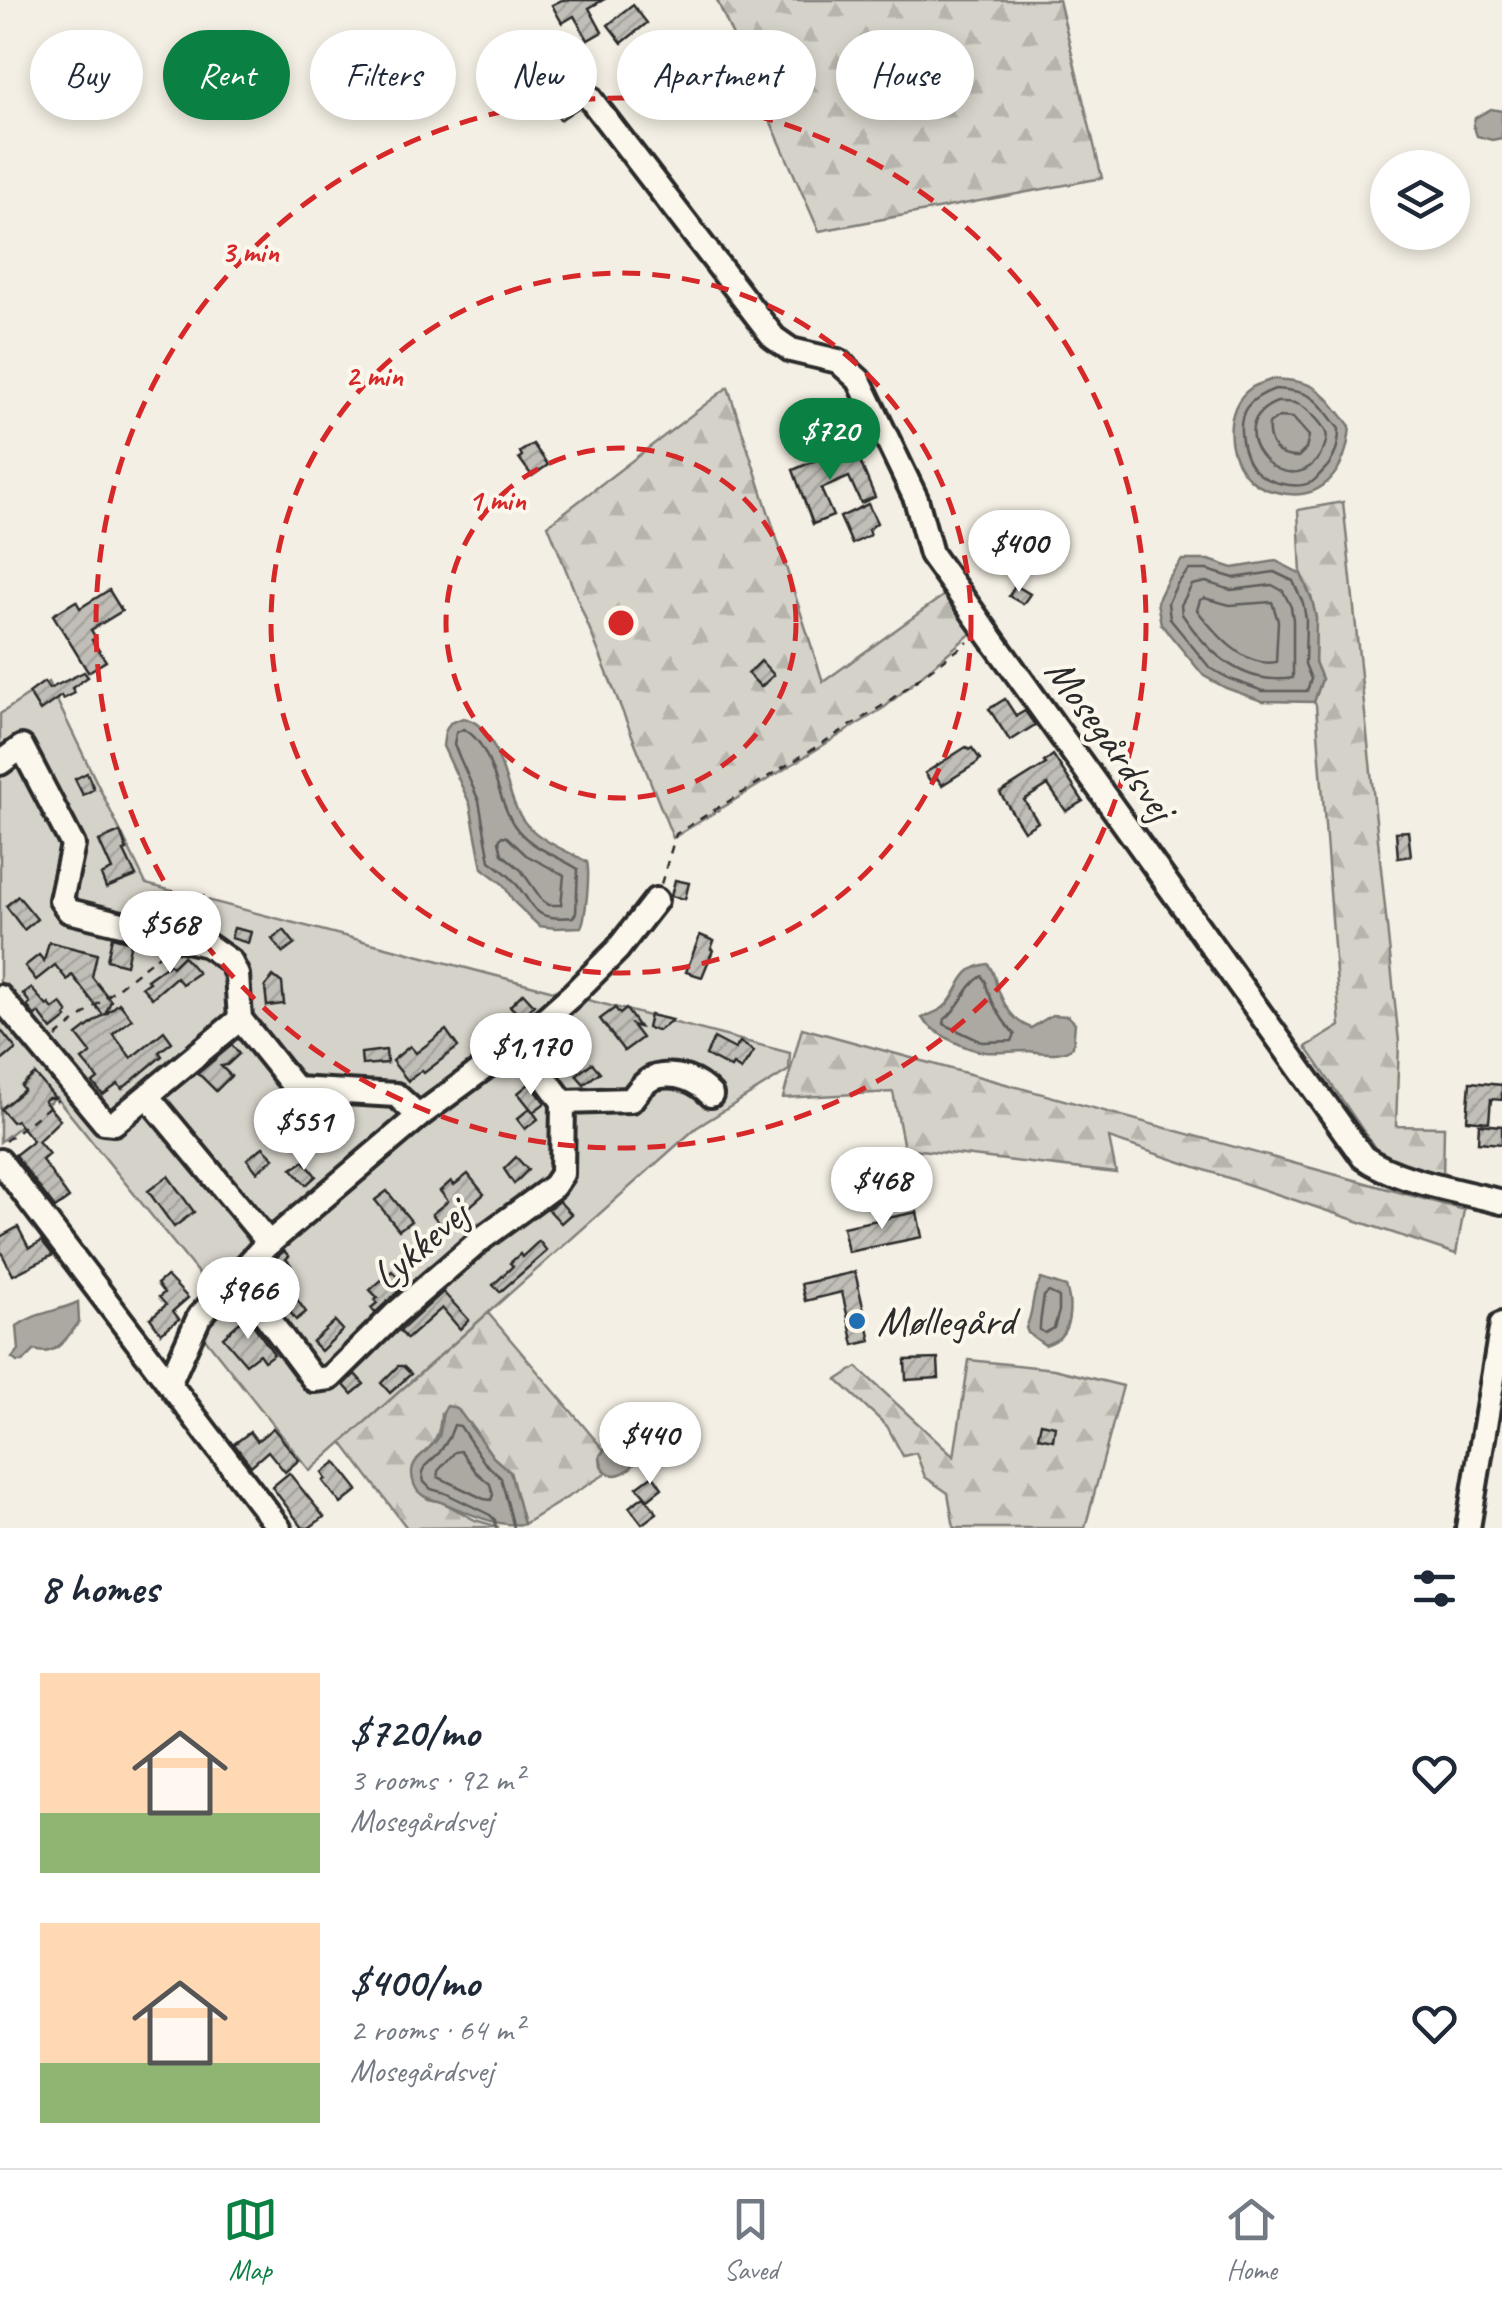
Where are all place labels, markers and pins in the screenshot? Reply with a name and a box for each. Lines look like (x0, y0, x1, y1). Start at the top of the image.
pin: $720 (771, 398, 889, 483)
pin: $400 (960, 510, 1078, 595)
centre of rings (603, 605, 639, 641)
pin: $568 (111, 891, 229, 976)
pin: $1,170 (450, 1013, 612, 1098)
pin: $551 (245, 1088, 363, 1173)
pin: $468 (823, 1147, 941, 1232)
pin: $966 (189, 1257, 307, 1342)
place label: Møllegård (877, 1295, 1021, 1348)
marker: Møllegård (846, 1310, 868, 1332)
pin: $440 (591, 1402, 709, 1487)

